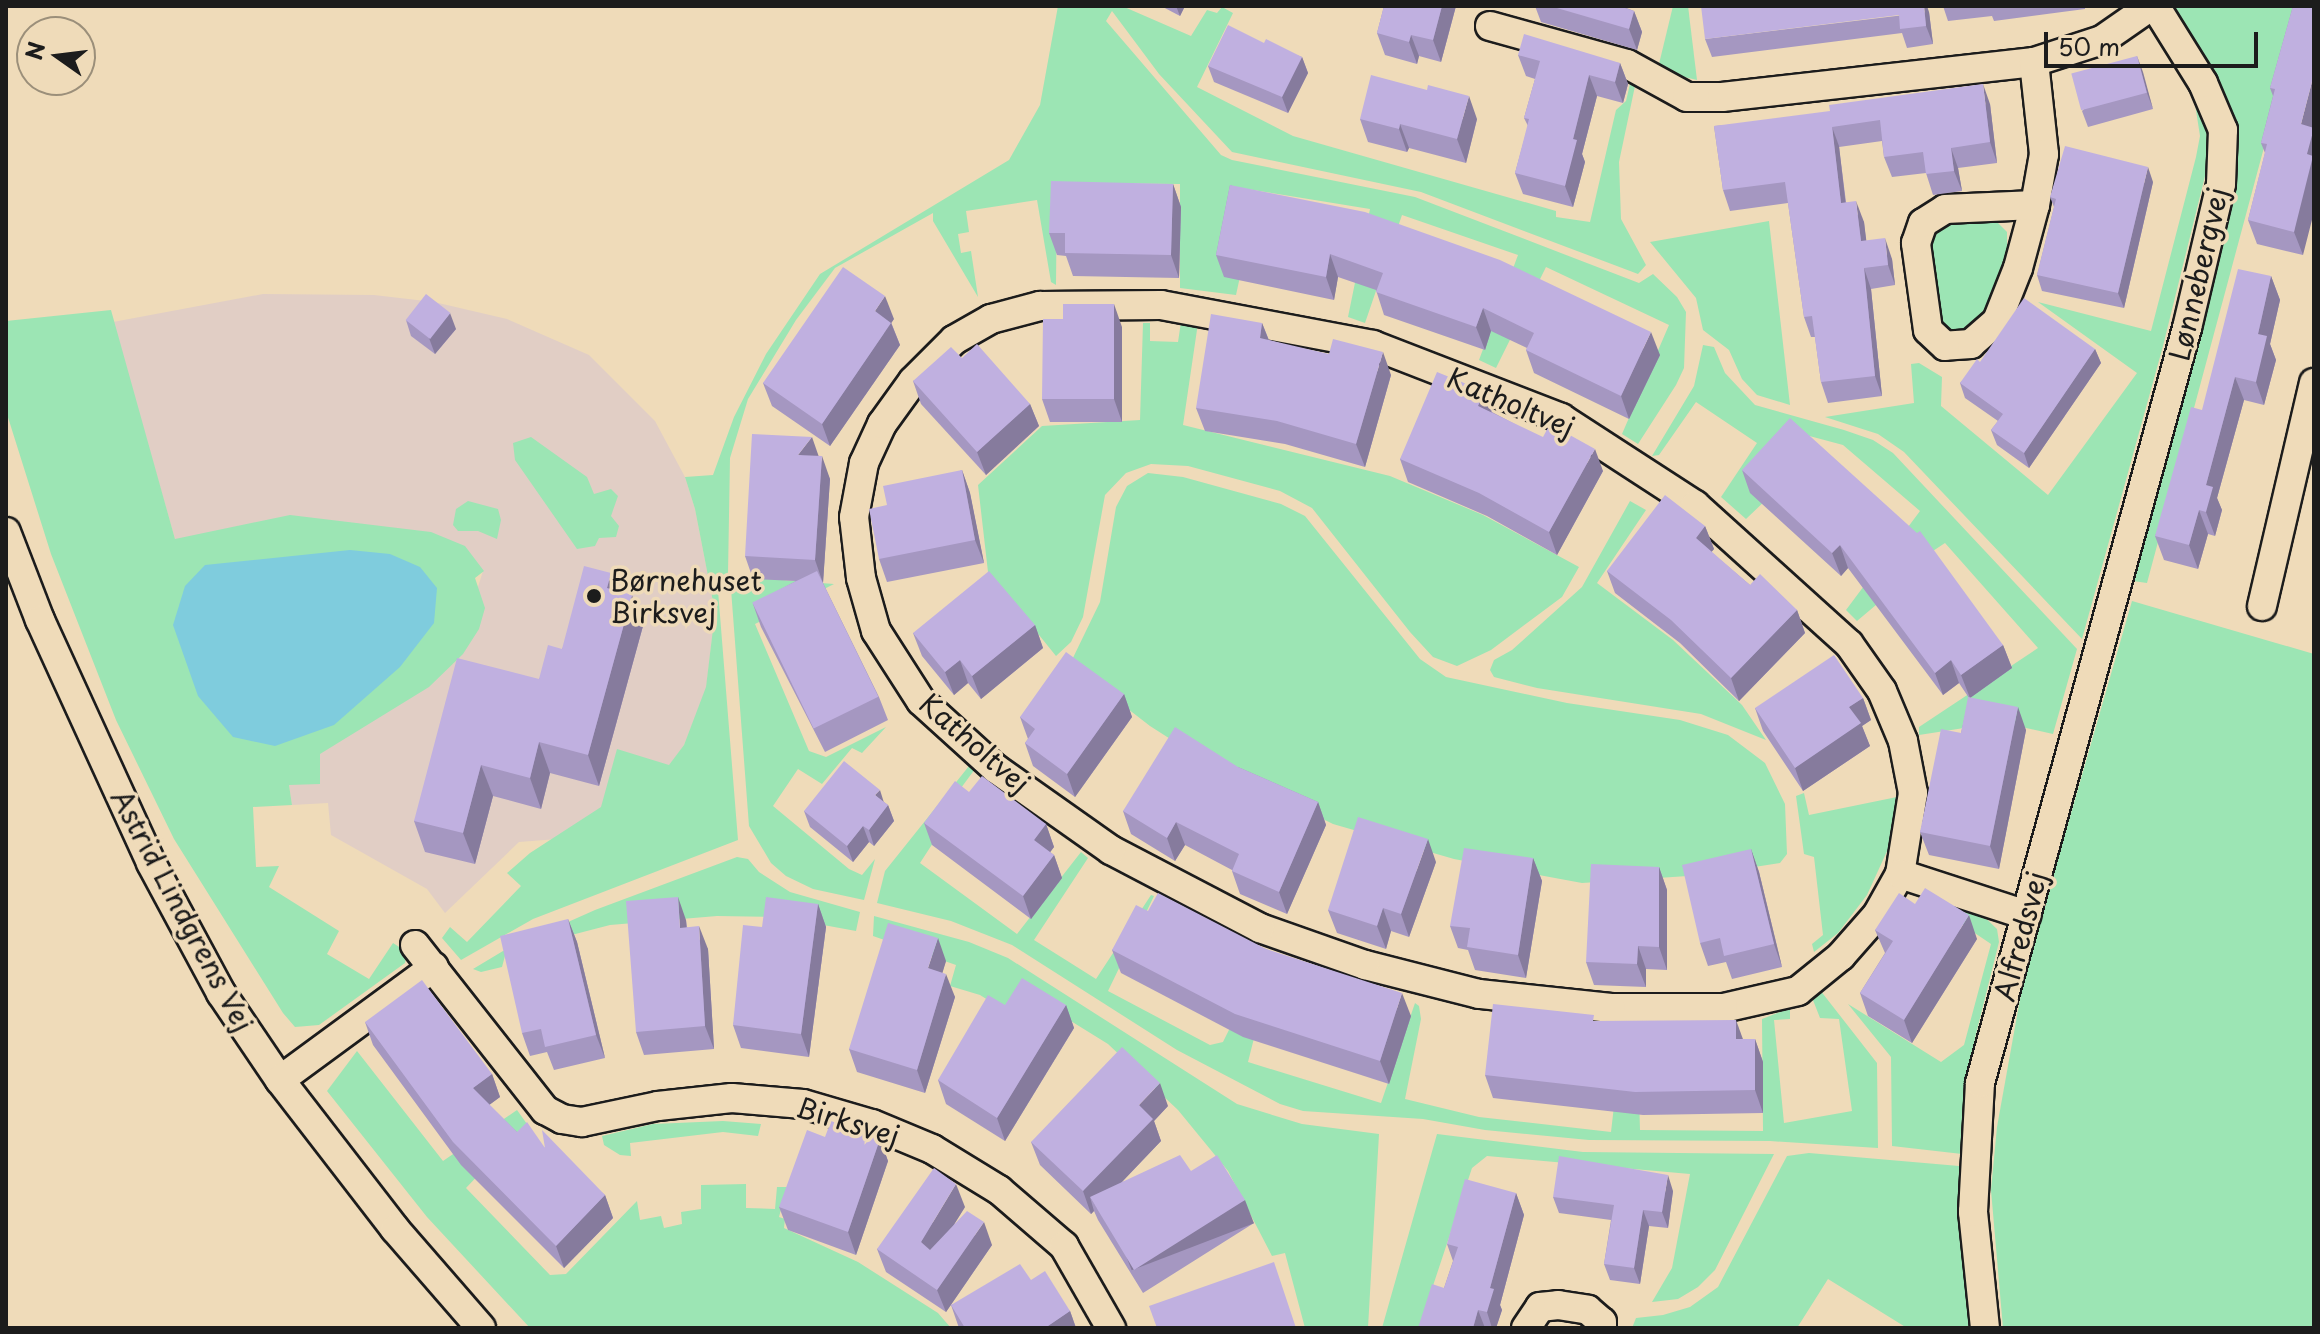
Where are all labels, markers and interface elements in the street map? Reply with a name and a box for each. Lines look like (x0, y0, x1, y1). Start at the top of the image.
north arrow (16, 16, 96, 96)
scale bar (2048, 16, 2262, 66)
text: 50 m (2058, 28, 2120, 64)
text: N (16, 38, 52, 63)
street label: Lønnebergvej (2162, 184, 2234, 364)
street label: Katholtvej (1442, 360, 1580, 444)
place label: Børnehuset Birksvej (610, 563, 762, 629)
marker: Børnehuset Birksvej (585, 587, 603, 605)
street label: Katholtvej (913, 686, 1037, 800)
street label: Astrid Lindgrens Vej (105, 784, 261, 1036)
street label: Alfredsvej (1987, 868, 2053, 1004)
street label: Birksvej (792, 1089, 904, 1153)

